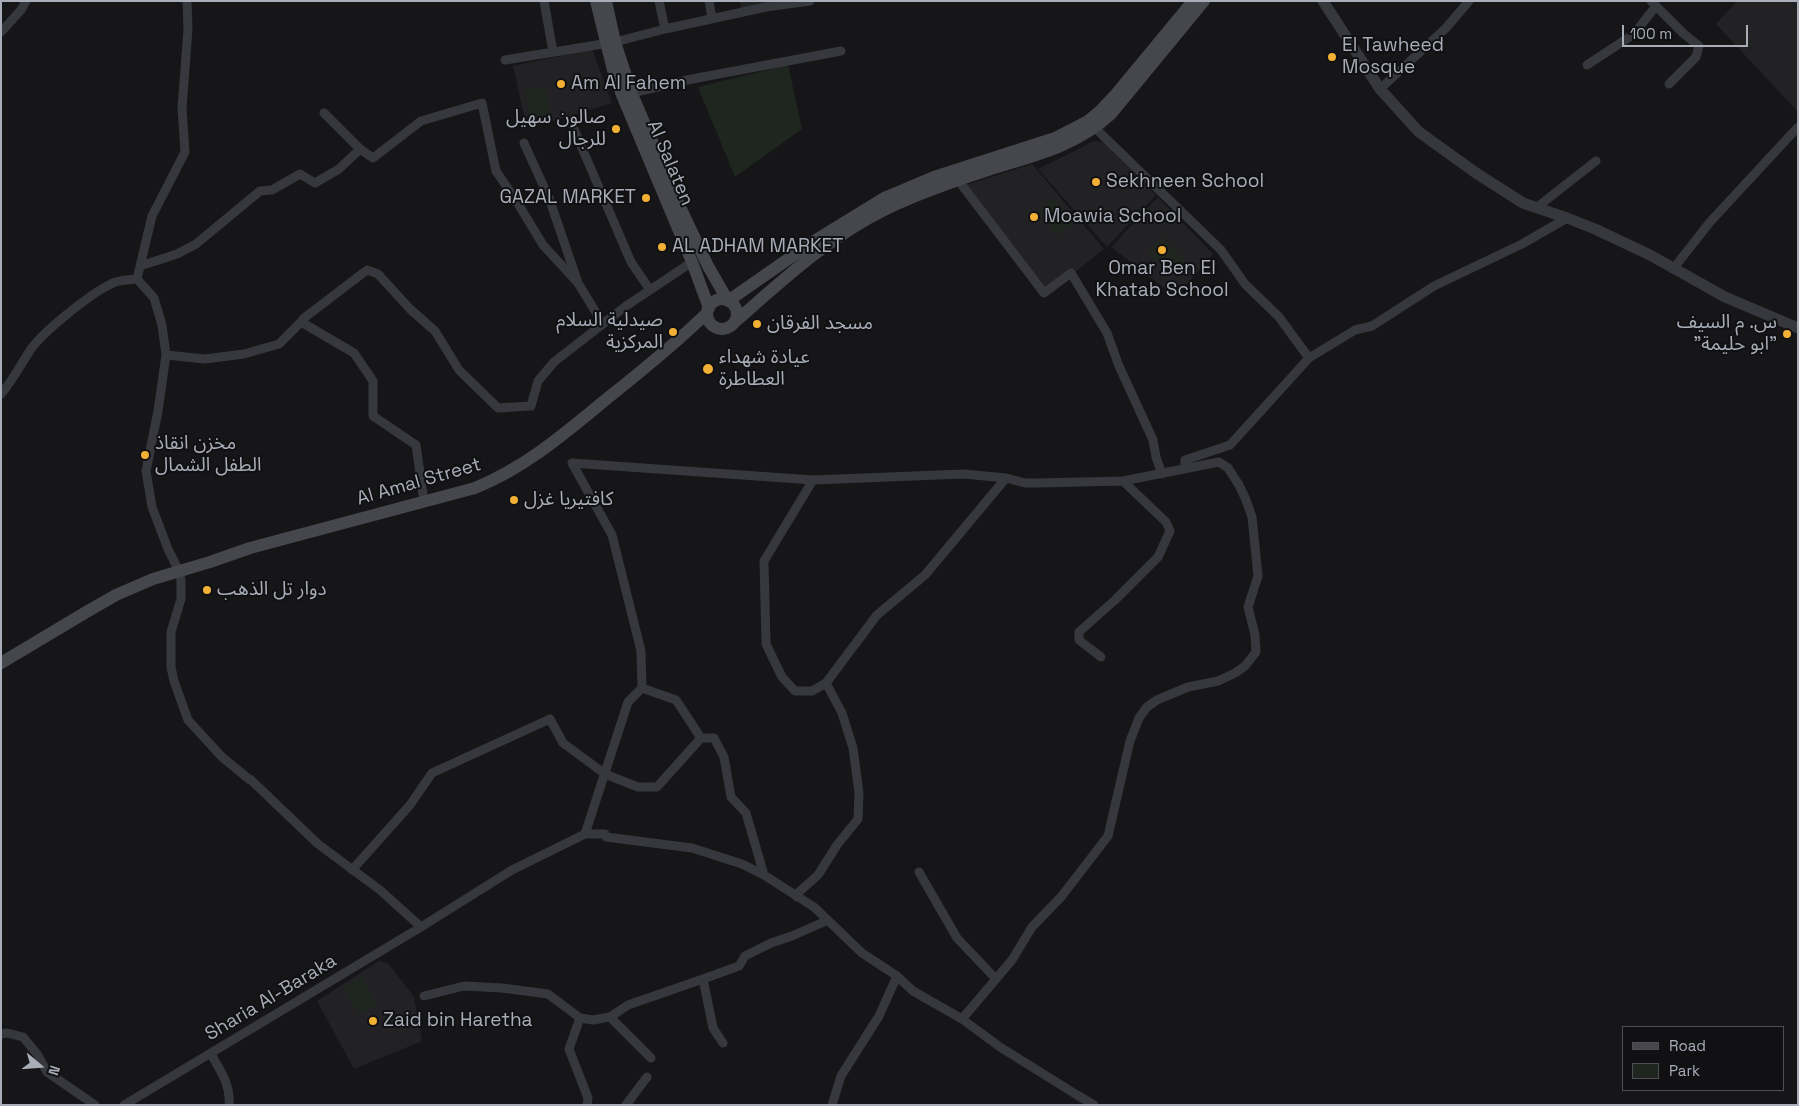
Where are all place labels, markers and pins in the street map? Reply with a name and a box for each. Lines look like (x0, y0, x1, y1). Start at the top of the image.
place label: El Tawheed Mosque (1342, 35, 1444, 79)
marker: El Tawheed Mosque (1326, 51, 1338, 63)
place label: Am Al Fahem (571, 73, 686, 95)
marker: Am Al Fahem (555, 78, 567, 90)
place label: صالون سهيل للرجال (506, 107, 606, 151)
marker: صالون سهيل للرجال (610, 123, 622, 135)
place label: Sekhneen School (1106, 171, 1264, 193)
marker: Sekhneen School (1090, 176, 1102, 188)
place label: GAZAL MARKET (499, 187, 636, 209)
marker: GAZAL MARKET (640, 192, 652, 204)
place label: Moawia School (1044, 206, 1181, 228)
marker: Moawia School (1028, 211, 1040, 223)
place label: AL ADHAM MARKET (672, 236, 843, 258)
marker: AL ADHAM MARKET (656, 241, 668, 253)
marker: Omar Ben El Khatab School (1156, 244, 1168, 256)
place label: Omar Ben El Khatab School (1095, 258, 1229, 302)
place label: صيدلية السلام المركزية (556, 310, 663, 354)
place label: س. م السيف "ابو حليمة" (1677, 312, 1777, 356)
place label: مسجد الفرقان (767, 313, 873, 335)
marker: مسجد الفرقان (751, 318, 763, 330)
marker: صيدلية السلام المركزية (667, 326, 679, 338)
marker: س. م السيف "ابو حليمة" (1781, 328, 1793, 340)
place label: عيادة شهداء العطاطرة (719, 347, 810, 391)
marker: عيادة شهداء العطاطرة (701, 362, 715, 376)
place label: مخزن انقاذ الطفل الشمال (155, 433, 261, 477)
marker: مخزن انقاذ الطفل الشمال (139, 449, 151, 461)
place label: كافتيريا غزل (524, 489, 613, 511)
marker: كافتيريا غزل (508, 494, 520, 506)
place label: دوار تل الذهب (217, 579, 327, 601)
marker: دوار تل الذهب (201, 584, 213, 596)
place label: Zaid bin Haretha (383, 1010, 532, 1032)
marker: Zaid bin Haretha (367, 1015, 379, 1027)

